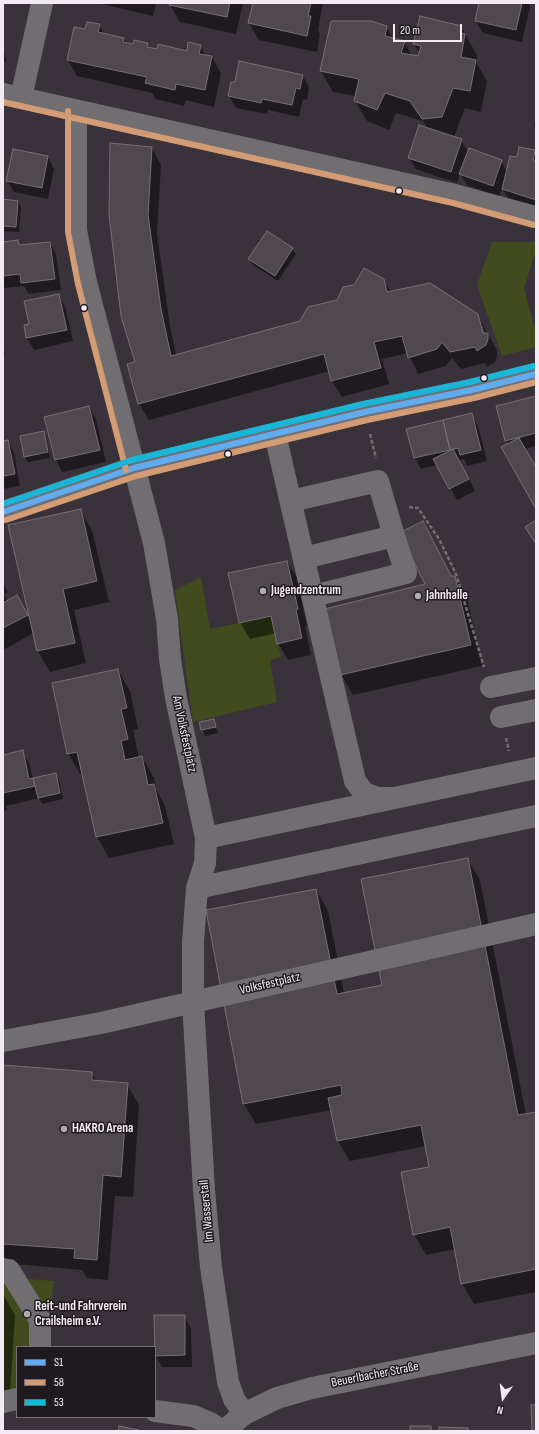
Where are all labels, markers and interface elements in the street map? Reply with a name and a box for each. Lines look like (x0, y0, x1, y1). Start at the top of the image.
scale bar (395, 16, 464, 42)
text: 20 m (400, 23, 420, 38)
unlabelled marker (394, 186, 404, 196)
unlabelled marker (79, 303, 89, 313)
unlabelled marker (479, 373, 489, 383)
unlabelled marker (223, 449, 233, 459)
place label: Jugendzentrum (271, 583, 341, 599)
marker: Jugendzentrum (258, 586, 268, 596)
place label: Jahnhalle (426, 588, 468, 604)
marker: Jahnhalle (413, 591, 423, 601)
street label: Am Volksfestplatz (168, 694, 200, 774)
street label: Volksfestplatz (238, 969, 302, 999)
place label: HAKRO Arena (72, 1121, 133, 1137)
marker: HAKRO Arena (59, 1124, 69, 1134)
street label: Im Wasserstall (197, 1179, 217, 1243)
place label: Reit-und Fahrverein Crailsheim e.V. (35, 1299, 127, 1330)
marker: Reit-und Fahrverein Crailsheim e.V. (22, 1309, 32, 1319)
legend (16, 1346, 156, 1418)
text: S1 (54, 1355, 63, 1370)
street label: Beuerlbacher Straße (330, 1359, 420, 1391)
text: 58 (54, 1375, 64, 1390)
north arrow (483, 1378, 523, 1418)
text: 53 (54, 1395, 64, 1410)
text: N (496, 1403, 504, 1417)

